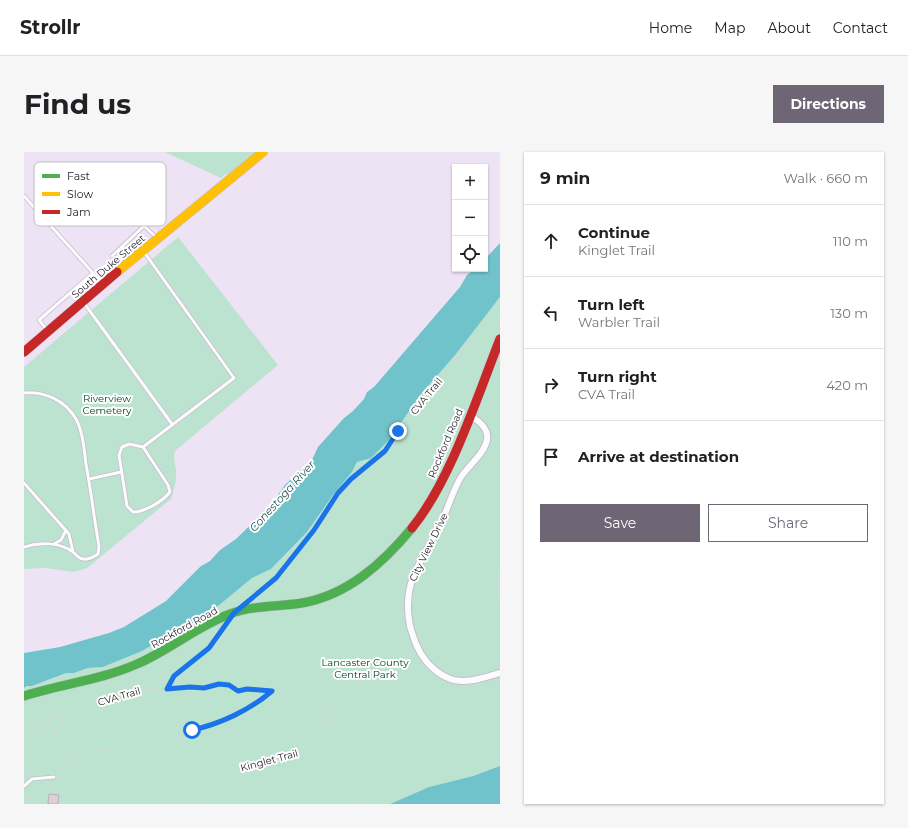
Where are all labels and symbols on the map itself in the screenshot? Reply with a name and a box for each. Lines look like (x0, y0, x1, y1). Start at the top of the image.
legend (34, 162, 166, 226)
text: Fast (67, 169, 91, 183)
text: Slow (67, 187, 93, 201)
text: Jam (66, 205, 91, 219)
street label: South Duke Street (69, 232, 148, 301)
street label: CVA Trail (408, 375, 445, 417)
park label: Riverview Cemetery (83, 392, 132, 417)
street label: Rockford Road (425, 407, 466, 480)
route end (389, 422, 407, 440)
water label: Conestoga River (246, 457, 318, 534)
street label: City View Drive (406, 511, 451, 584)
street label: Rockford Road (149, 604, 220, 651)
park label: Lancaster County Central Park (321, 656, 409, 681)
street label: CVA Trail (96, 684, 142, 709)
route start (183, 721, 201, 739)
street label: Kinglet Trail (239, 747, 299, 774)

